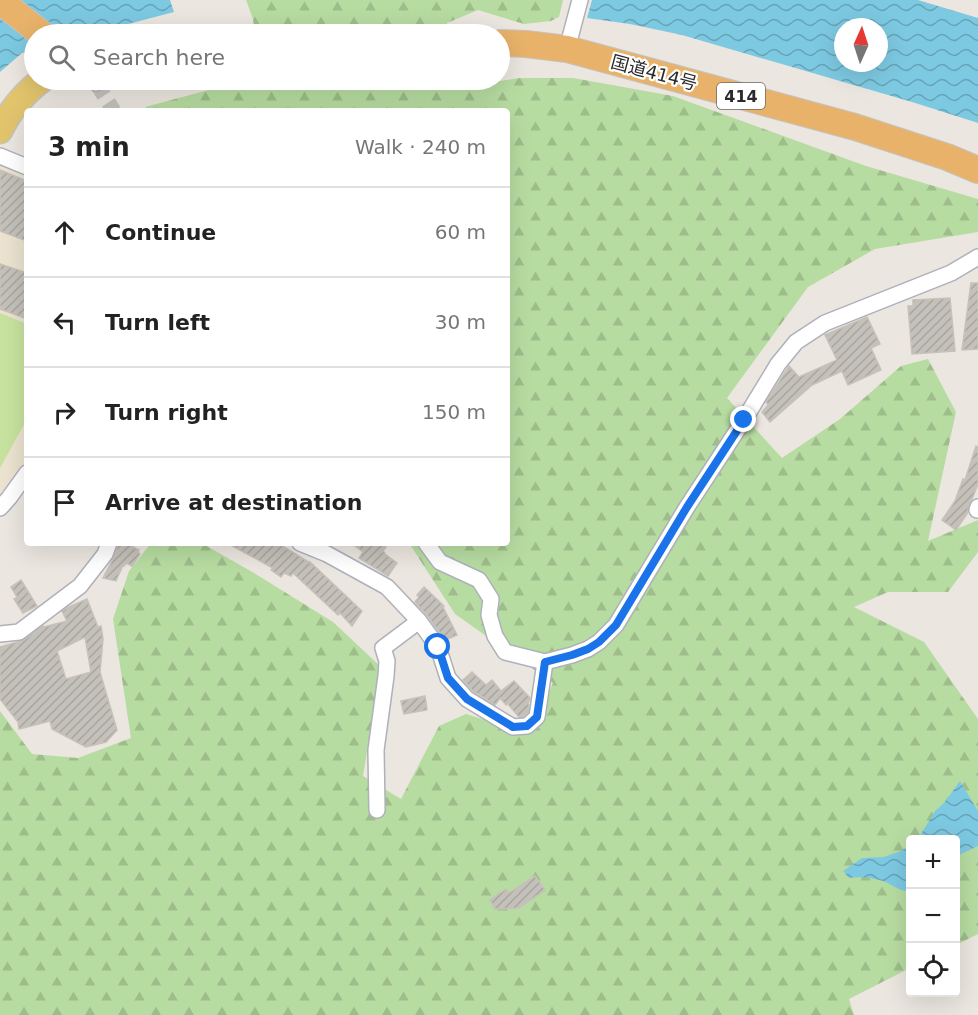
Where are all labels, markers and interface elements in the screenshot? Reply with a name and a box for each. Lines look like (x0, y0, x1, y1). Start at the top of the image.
north arrow (834, 18, 888, 72)
search box (24, 24, 510, 90)
icon: search (45, 41, 78, 74)
text: Search here (93, 45, 225, 70)
street label: 国道414号 (609, 51, 700, 94)
road number: 414 (717, 83, 765, 109)
text: 3 min (48, 132, 130, 162)
text: Walk · 240 m (355, 135, 486, 159)
icon: ahead (48, 216, 81, 249)
text: Continue (105, 220, 216, 245)
text: 60 m (435, 220, 486, 244)
icon: left (48, 306, 81, 339)
text: Turn left (105, 310, 210, 335)
text: 30 m (435, 310, 486, 334)
icon: right (48, 396, 81, 429)
text: Turn right (105, 400, 228, 425)
text: 150 m (422, 400, 486, 424)
route end (730, 406, 756, 432)
icon: arrive (48, 486, 81, 519)
text: Arrive at destination (105, 490, 362, 515)
route start (424, 633, 450, 659)
map controls (906, 835, 960, 997)
button: + (906, 835, 960, 889)
button: − (906, 889, 960, 943)
button: locate (906, 943, 960, 997)

